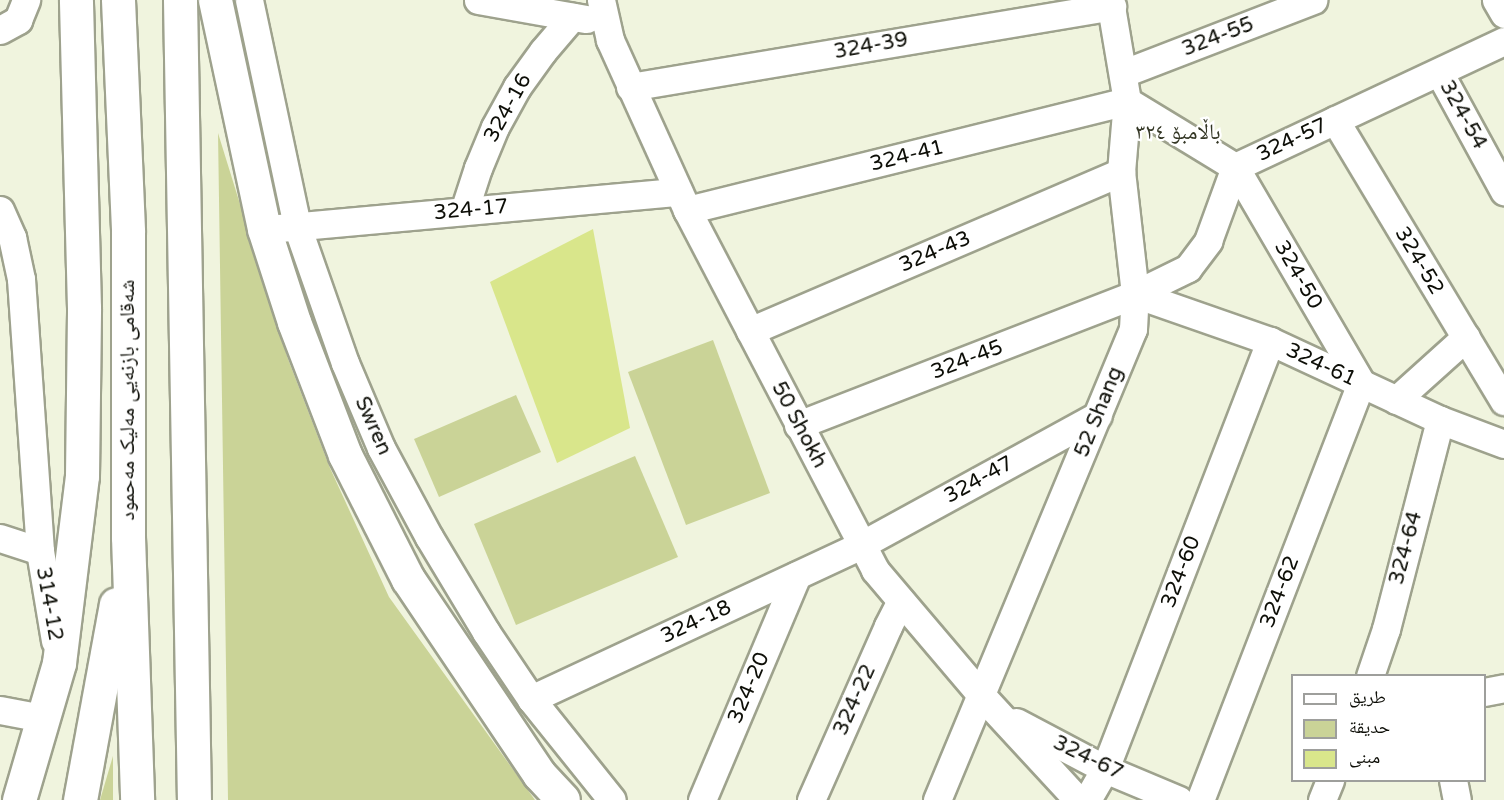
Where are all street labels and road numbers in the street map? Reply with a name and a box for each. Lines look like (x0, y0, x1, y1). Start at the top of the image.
street label: 324-55 (1179, 12, 1257, 62)
street label: 324-39 (832, 27, 910, 65)
street label: 324-16 (479, 69, 537, 147)
street label: 324-54 (1434, 76, 1492, 154)
street label: 324-57 (1253, 113, 1331, 167)
street label: 324-41 (868, 135, 946, 177)
street label: 324-17 (433, 194, 509, 226)
street label: 324-52 (1389, 222, 1449, 300)
street label: 324-43 (896, 226, 974, 278)
street label: 324-50 (1268, 236, 1328, 314)
street label: شەقامی بازنەیی مەلیک مەحمود (115, 280, 141, 520)
street label: 324-45 (928, 335, 1006, 385)
street label: 324-61 (1282, 338, 1360, 392)
street label: 52 Shang (1069, 363, 1129, 461)
street label: 50 Shokh (766, 377, 832, 473)
street label: Swren (349, 393, 397, 459)
street label: 324-47 (940, 451, 1018, 509)
street label: 324-64 (1384, 509, 1428, 587)
street label: 324-60 (1156, 533, 1206, 611)
street label: 324-62 (1255, 553, 1305, 631)
street label: 314-12 (30, 565, 68, 643)
street label: 324-18 (657, 595, 735, 649)
street label: 324-20 (723, 649, 775, 727)
street label: 324-22 (828, 661, 882, 739)
street label: 324-67 (1049, 730, 1127, 786)

